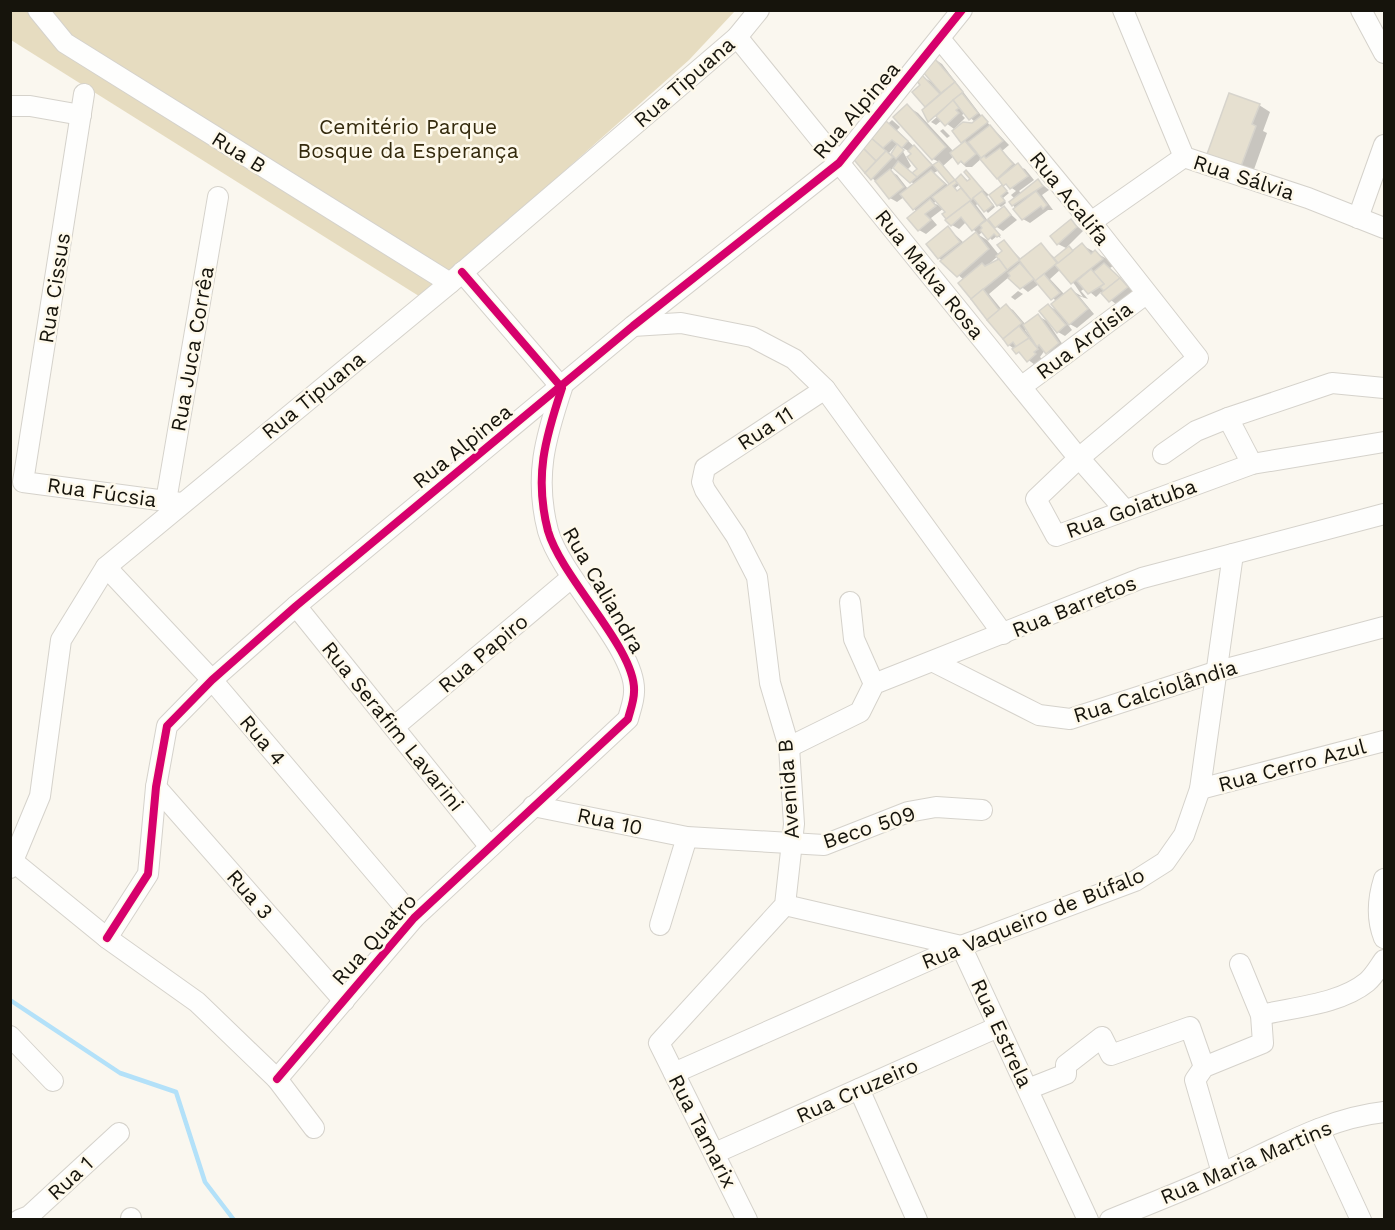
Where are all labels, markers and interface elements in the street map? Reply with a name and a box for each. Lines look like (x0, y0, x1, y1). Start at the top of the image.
street label: Rua Tipuana (628, 31, 740, 133)
street label: Rua Alpinea (807, 56, 905, 164)
park label: Cemitério Parque Bosque da Esperança (297, 114, 519, 163)
street label: Rua B (207, 126, 271, 178)
street label: Rua Acalifa (1025, 146, 1115, 250)
street label: Rua Sálvia (1190, 149, 1298, 205)
street label: Rua Malva Rosa (870, 204, 990, 344)
street label: Rua Cissus (33, 231, 75, 345)
street label: Rua Juca Corrêa (165, 264, 219, 434)
street label: Rua Ardisia (1031, 296, 1137, 384)
street label: Rua Tipuana (256, 346, 370, 444)
street label: Rua Alpinea (407, 398, 517, 494)
street label: Rua 11 (733, 401, 797, 455)
street label: Rua Fúcsia (46, 472, 159, 512)
street label: Rua Goiatuba (1062, 473, 1200, 543)
street label: Rua Caliandra (558, 522, 650, 658)
street label: Rua Barretos (1008, 570, 1140, 642)
street label: Rua Papiro (433, 608, 533, 698)
street label: Rua Serafim Lavarini (317, 636, 469, 816)
street label: Rua Calciolândia (1070, 654, 1240, 728)
street label: Rua 4 (235, 710, 291, 770)
street label: Rua Cerro Azul (1215, 733, 1369, 797)
street label: Avenida B (772, 738, 804, 840)
street label: Beco 509 (820, 800, 918, 854)
street label: Rua 10 (575, 802, 645, 840)
street label: Rua Vaqueiro de Búfalo (918, 862, 1148, 974)
street label: Rua 3 (222, 864, 278, 924)
street label: Rua Quatro (326, 888, 422, 990)
street label: Rua Estrela (966, 975, 1038, 1091)
street label: Rua Cruzeiro (792, 1052, 922, 1128)
street label: Rua Tamarix (664, 1070, 742, 1192)
street label: Rua Maria Martins (1157, 1115, 1335, 1209)
street label: Rua 1 (42, 1151, 98, 1205)

